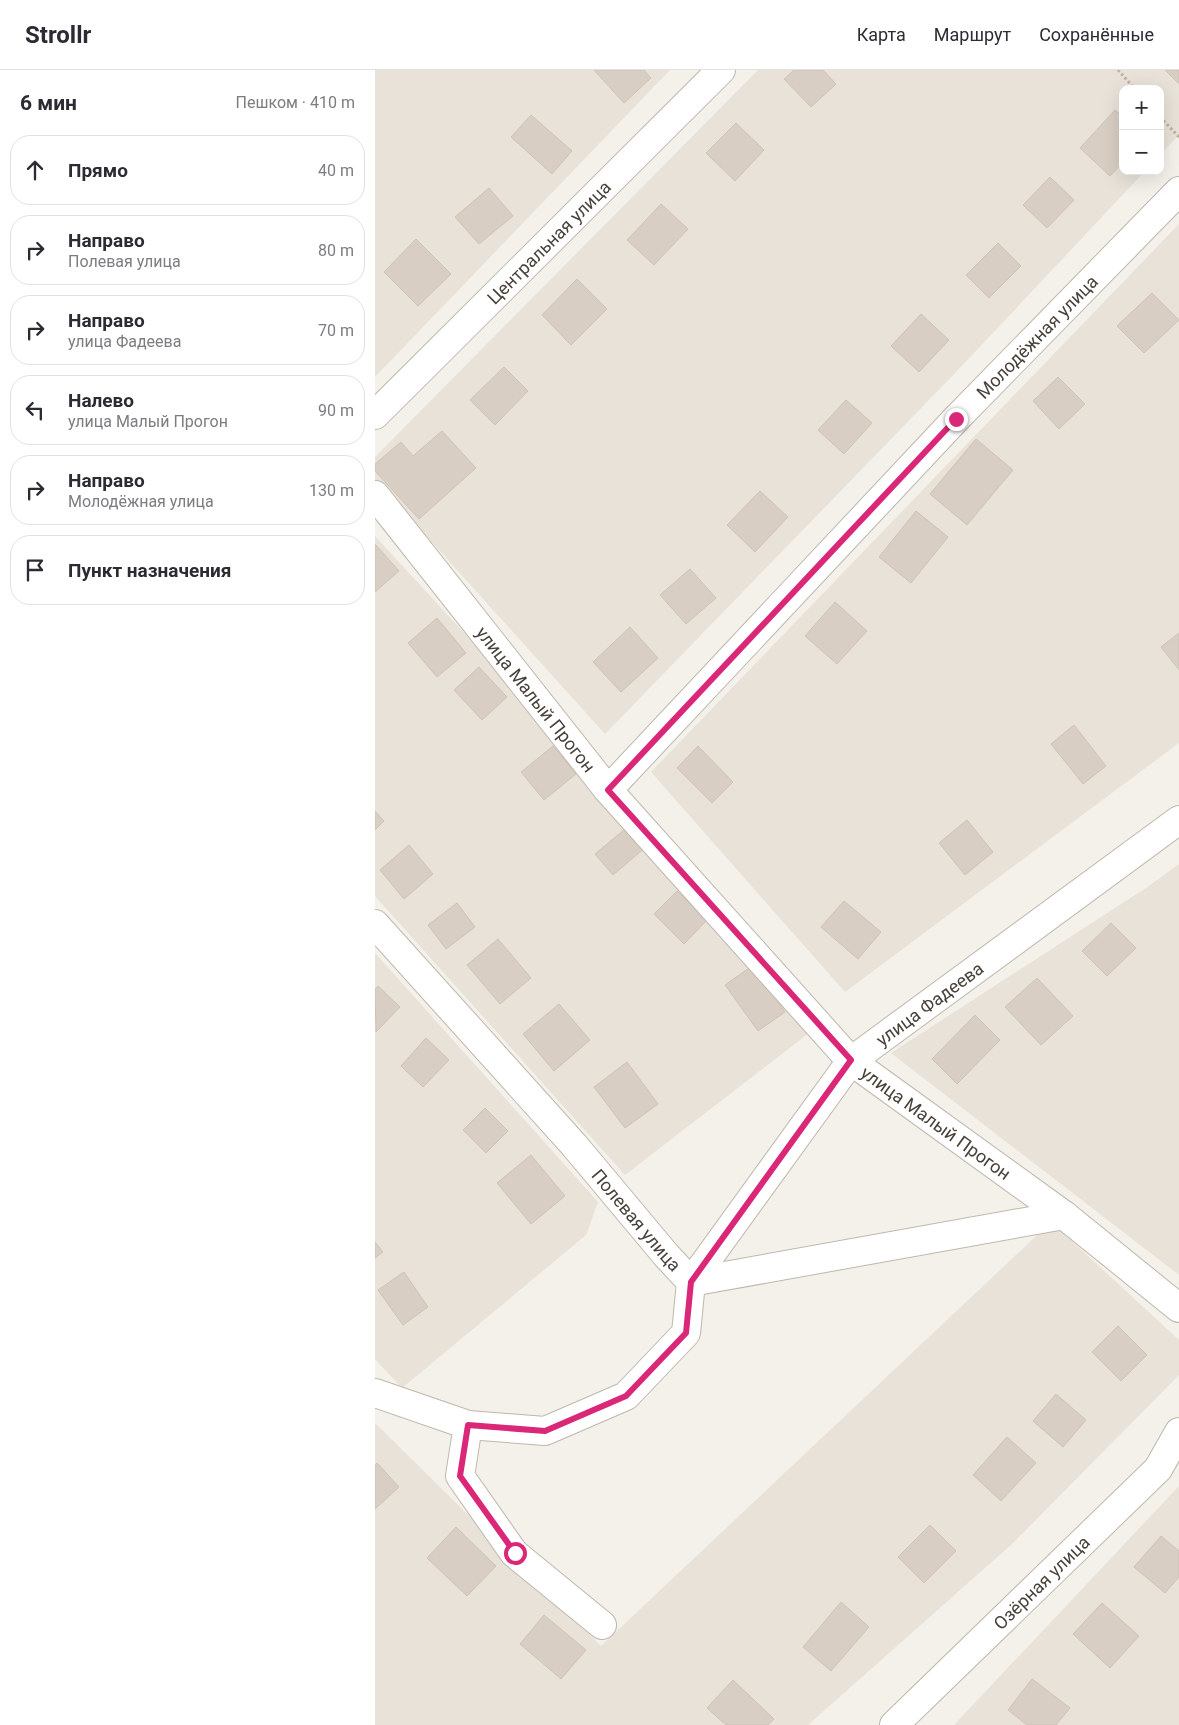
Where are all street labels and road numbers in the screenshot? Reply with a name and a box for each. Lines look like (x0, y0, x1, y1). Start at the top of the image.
street label: Центральная улица (482, 176, 615, 308)
street label: Молодёжная улица (972, 271, 1102, 403)
street label: улица Малый Прогон (472, 622, 600, 776)
street label: улица Фадеева (872, 957, 987, 1050)
street label: улица Малый Прогон (857, 1061, 1015, 1184)
street label: Полевая улица (588, 1165, 686, 1275)
street label: Озёрная улица (989, 1531, 1093, 1633)

